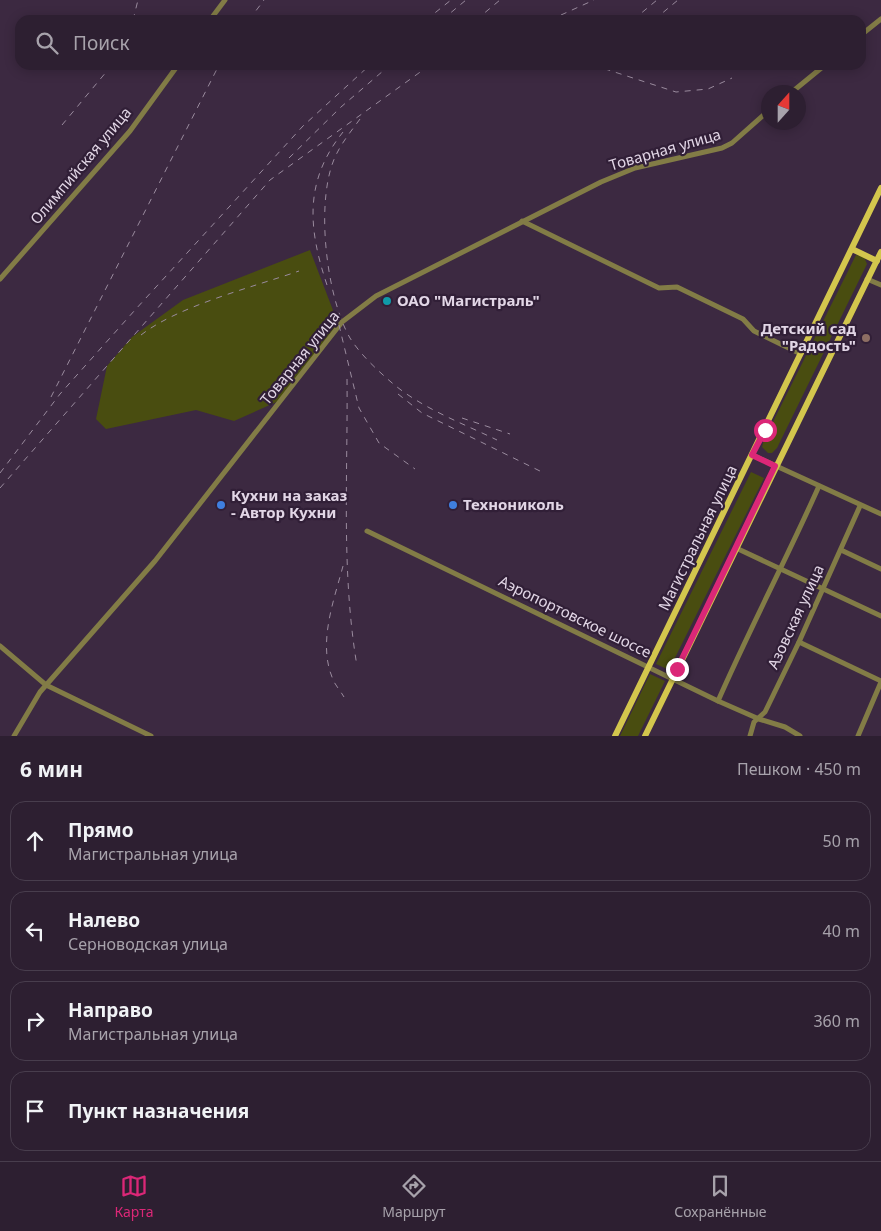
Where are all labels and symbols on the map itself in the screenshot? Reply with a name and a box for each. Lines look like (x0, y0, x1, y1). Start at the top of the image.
north arrow (761, 85, 806, 130)
street label: Олимпийская улица (25, 103, 135, 228)
street label: Товарная улица (607, 124, 723, 175)
place label: ОАО "Магистраль" (397, 290, 540, 310)
marker: ОАО "Магистраль" (381, 295, 393, 307)
street label: Товарная улица (255, 306, 343, 408)
place label: Детский сад "Радость" (761, 318, 856, 355)
marker: Детский сад "Радость" (860, 332, 872, 344)
route start (754, 419, 777, 442)
street label: Магистральная улица (653, 462, 741, 614)
place label: Кухни на заказ - Автор Кухни (231, 485, 348, 522)
place label: Технониколь (463, 494, 564, 514)
marker: Кухни на заказ - Автор Кухни (215, 499, 227, 511)
marker: Технониколь (447, 499, 459, 511)
street label: Азовская улица (762, 561, 828, 672)
street label: Аэропортовское шоссе (496, 570, 655, 662)
route end (666, 658, 689, 681)

